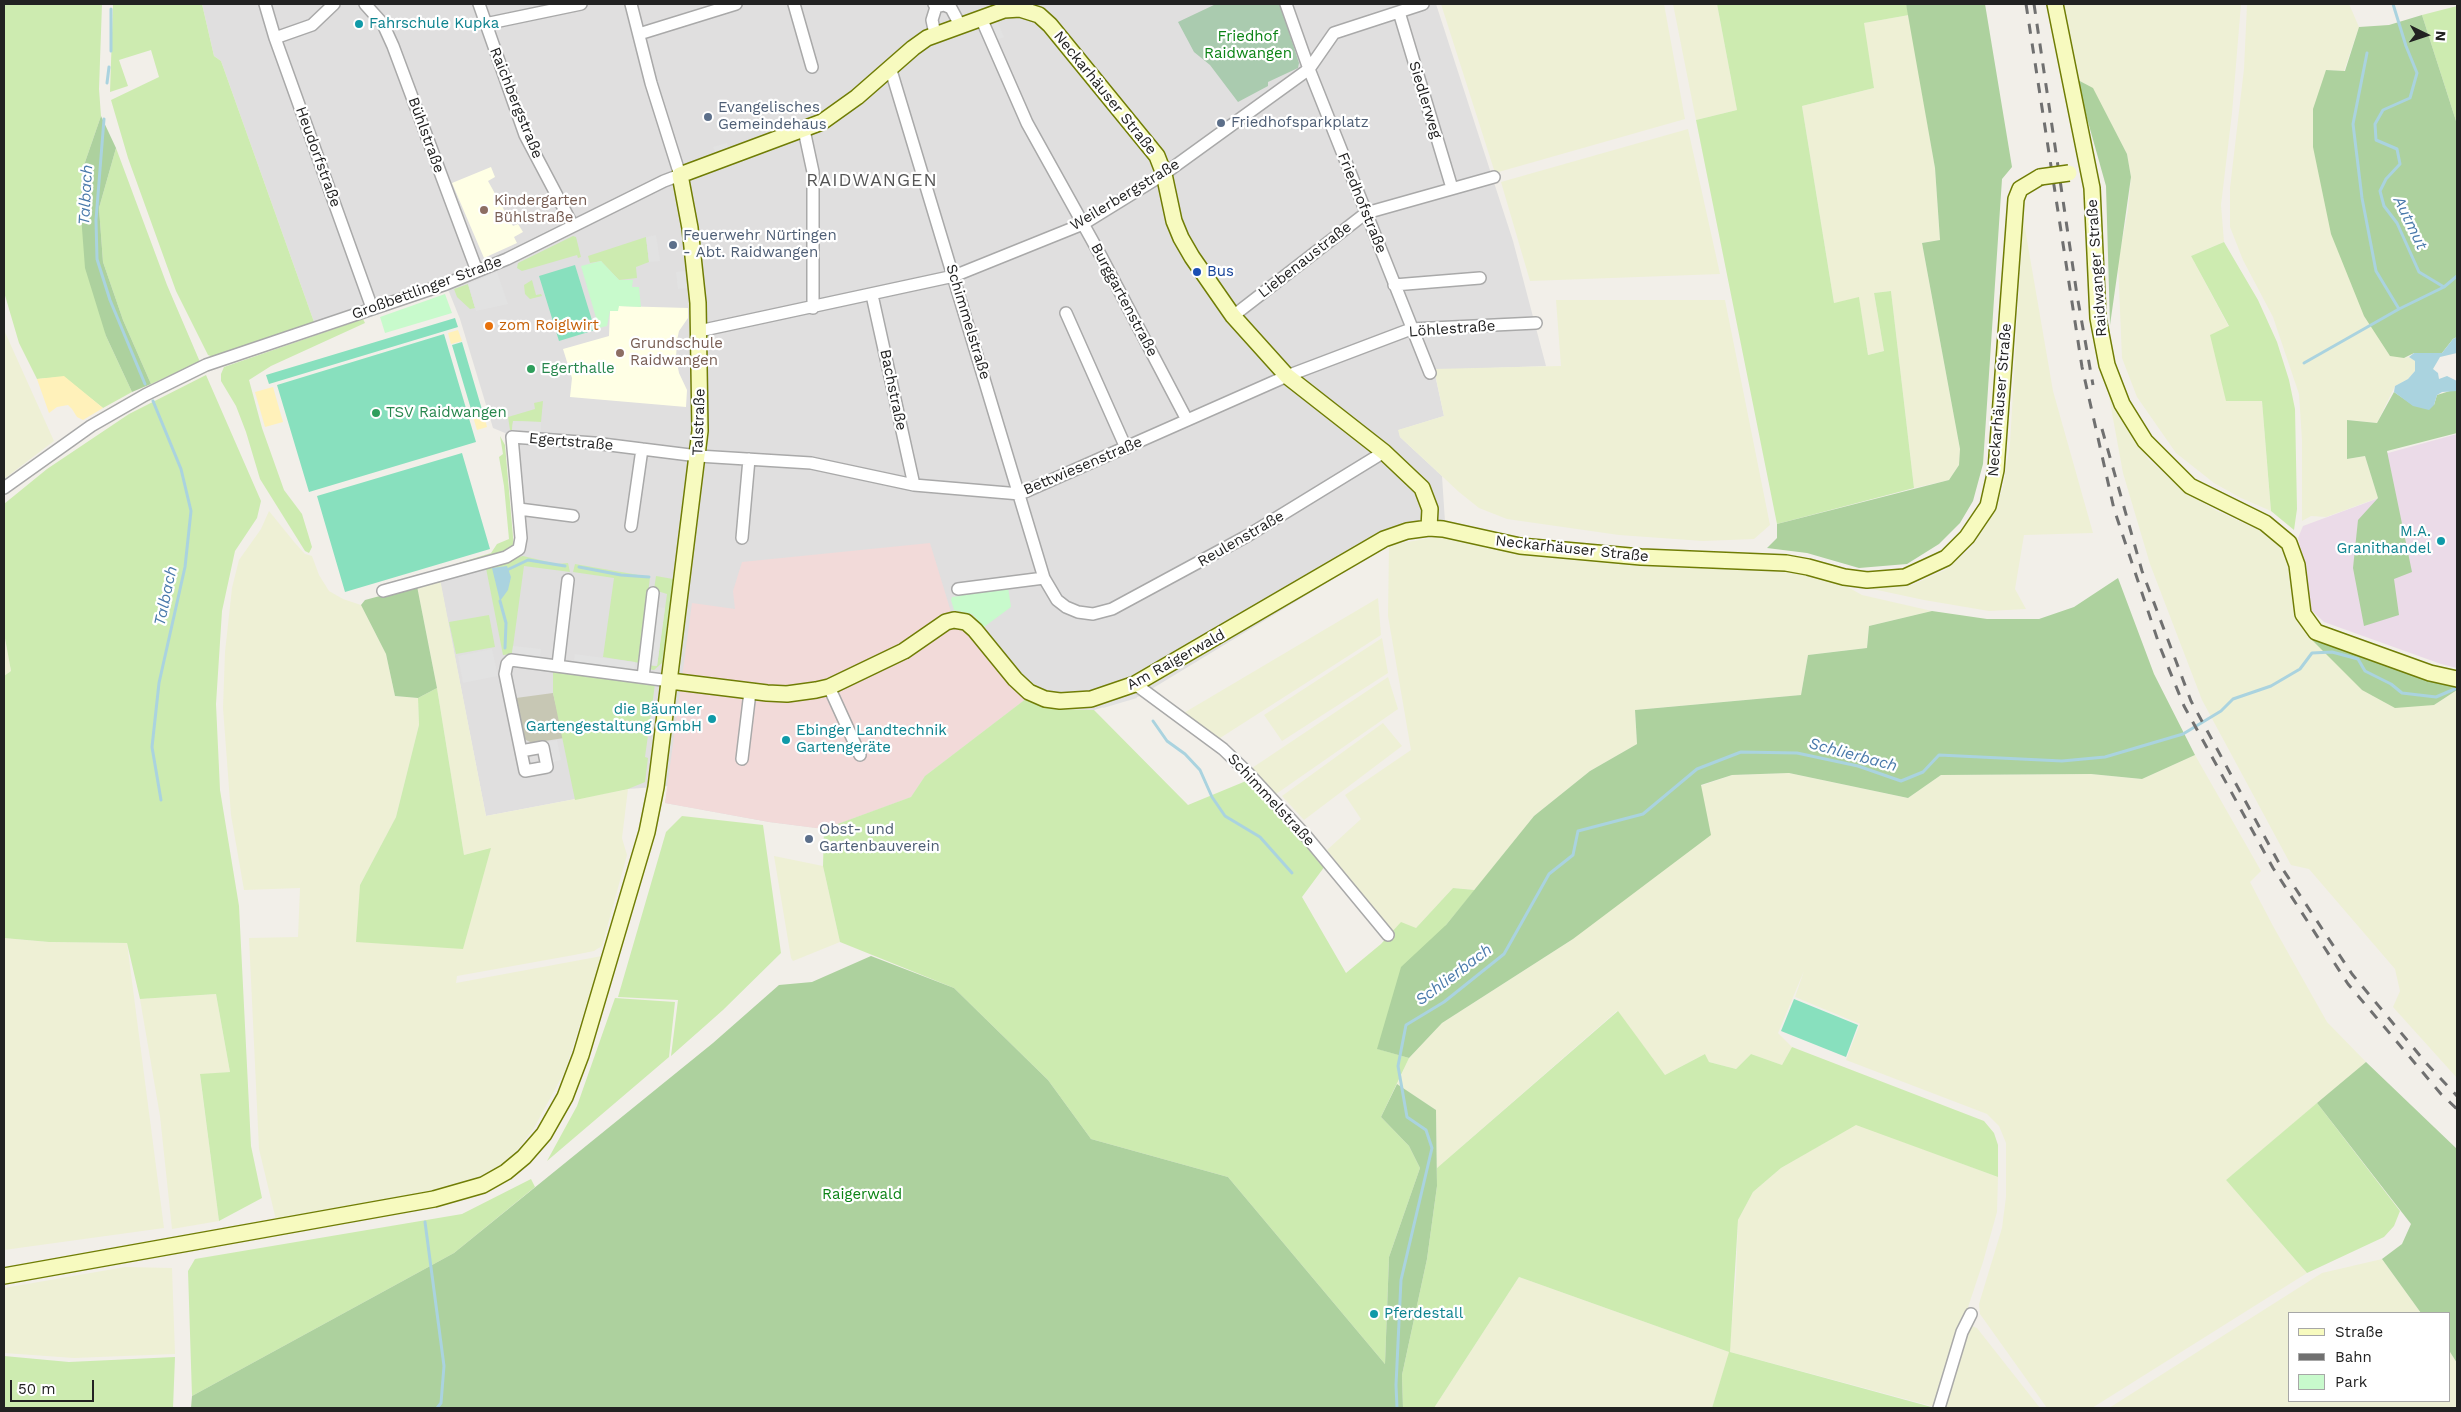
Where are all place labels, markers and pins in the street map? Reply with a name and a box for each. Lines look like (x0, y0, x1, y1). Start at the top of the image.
place label: Fahrschule Kupka (369, 15, 499, 33)
marker: Fahrschule Kupka (353, 18, 365, 30)
place label: Evangelisches Gemeindehaus (718, 99, 827, 134)
marker: Evangelisches Gemeindehaus (702, 111, 714, 123)
place label: Friedhofsparkplatz (1231, 114, 1369, 132)
marker: Friedhofsparkplatz (1215, 117, 1227, 129)
place label: Kindergarten Bühlstraße (494, 192, 587, 227)
marker: Kindergarten Bühlstraße (478, 204, 490, 216)
place label: Feuerwehr Nürtingen - Abt. Raidwangen (683, 227, 837, 262)
marker: Feuerwehr Nürtingen - Abt. Raidwangen (667, 239, 679, 251)
place label: Bus (1207, 263, 1234, 281)
marker: Bus (1191, 266, 1203, 278)
place label: zom Roiglwirt (499, 317, 599, 335)
marker: zom Roiglwirt (483, 320, 495, 332)
place label: Grundschule Raidwangen (630, 335, 723, 370)
marker: Grundschule Raidwangen (614, 347, 626, 359)
place label: Egerthalle (541, 360, 615, 378)
marker: Egerthalle (525, 363, 537, 375)
place label: TSV Raidwangen (386, 404, 507, 422)
marker: TSV Raidwangen (370, 407, 382, 419)
place label: M.A. Granithandel (2336, 523, 2431, 558)
marker: M.A. Granithandel (2435, 535, 2447, 547)
place label: die Bäumler Gartengestaltung GmbH (526, 701, 702, 736)
marker: die Bäumler Gartengestaltung GmbH (706, 713, 718, 725)
place label: Ebinger Landtechnik Gartengeräte (796, 722, 947, 757)
marker: Ebinger Landtechnik Gartengeräte (780, 734, 792, 746)
place label: Obst- und Gartenbauverein (819, 821, 940, 856)
marker: Obst- und Gartenbauverein (803, 833, 815, 845)
place label: Pferdestall (1384, 1305, 1463, 1323)
marker: Pferdestall (1368, 1308, 1380, 1320)

